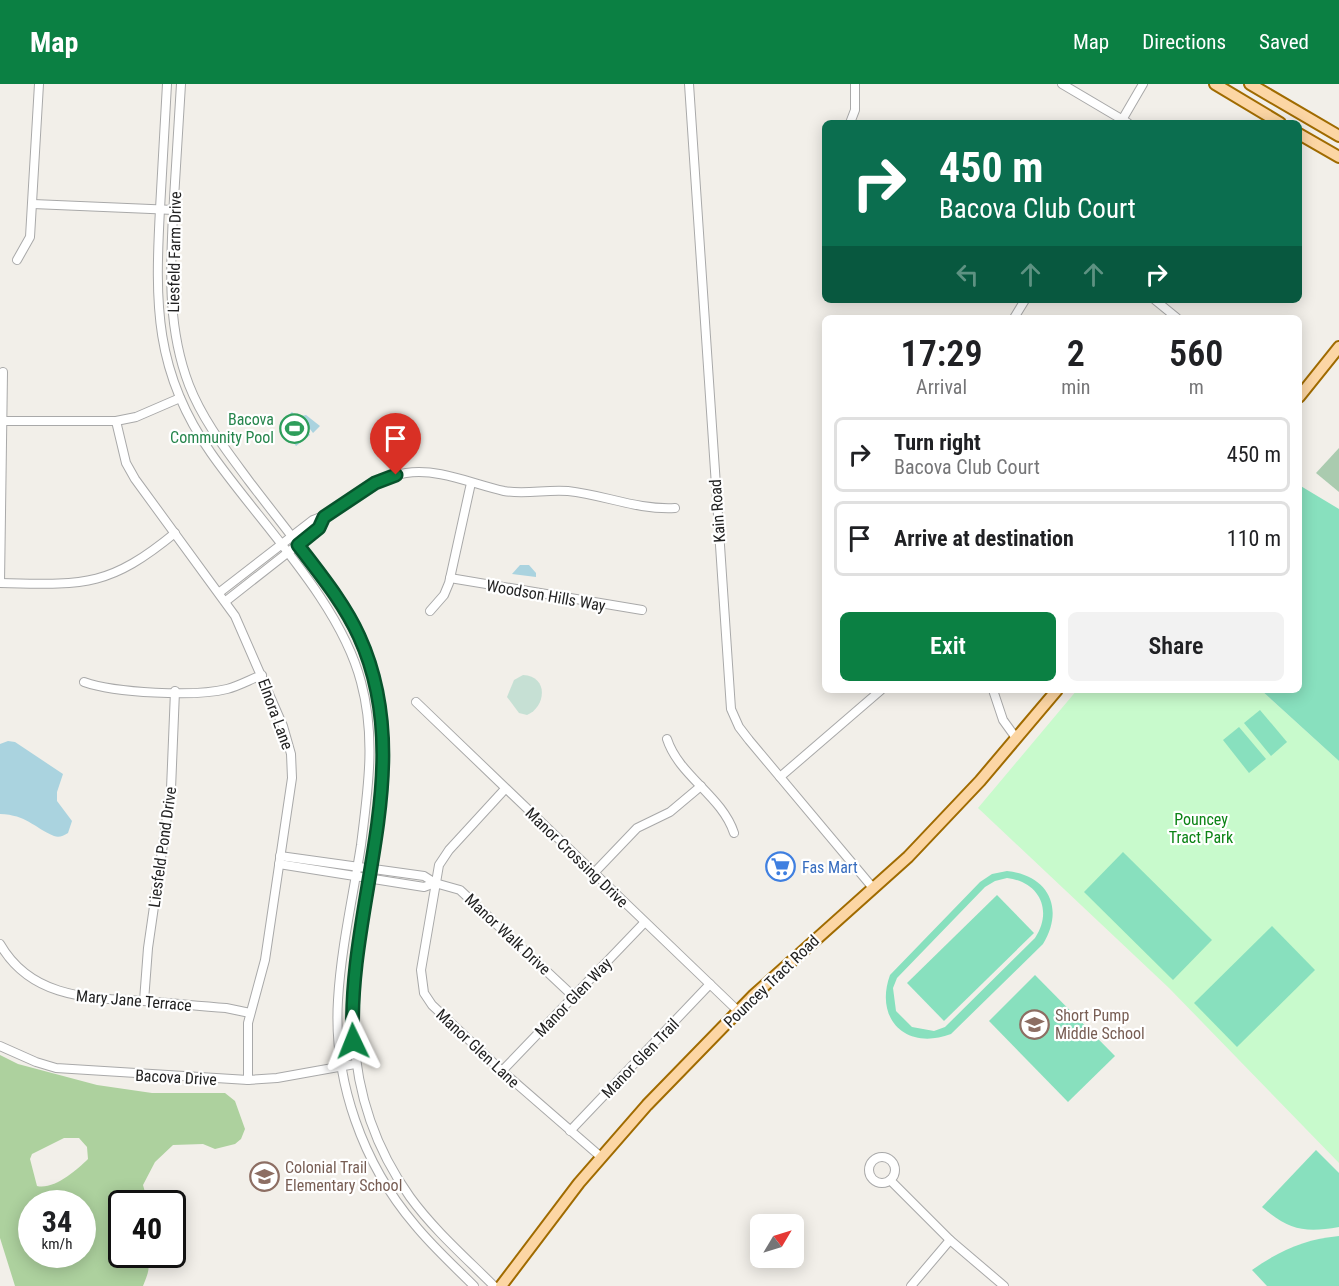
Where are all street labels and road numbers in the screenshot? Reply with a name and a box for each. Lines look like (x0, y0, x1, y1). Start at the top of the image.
street label: Liesfeld Farm Drive (164, 191, 185, 313)
street label: Kain Road (706, 479, 729, 543)
street label: Woodson Hills Way (485, 576, 607, 615)
street label: Elnora Lane (254, 676, 297, 752)
street label: Liesfeld Pond Drive (145, 785, 180, 909)
street label: Manor Crossing Drive (521, 803, 632, 911)
street label: Manor Walk Drive (461, 890, 554, 979)
street label: Pouncey Tract Road (720, 931, 823, 1032)
street label: Manor Glen Way (531, 954, 616, 1041)
street label: Mary Jane Terrace (75, 986, 193, 1015)
street label: Manor Glen Lane (432, 1005, 523, 1092)
street label: Manor Glen Trail (598, 1015, 683, 1102)
street label: Bacova Drive (135, 1066, 217, 1089)

